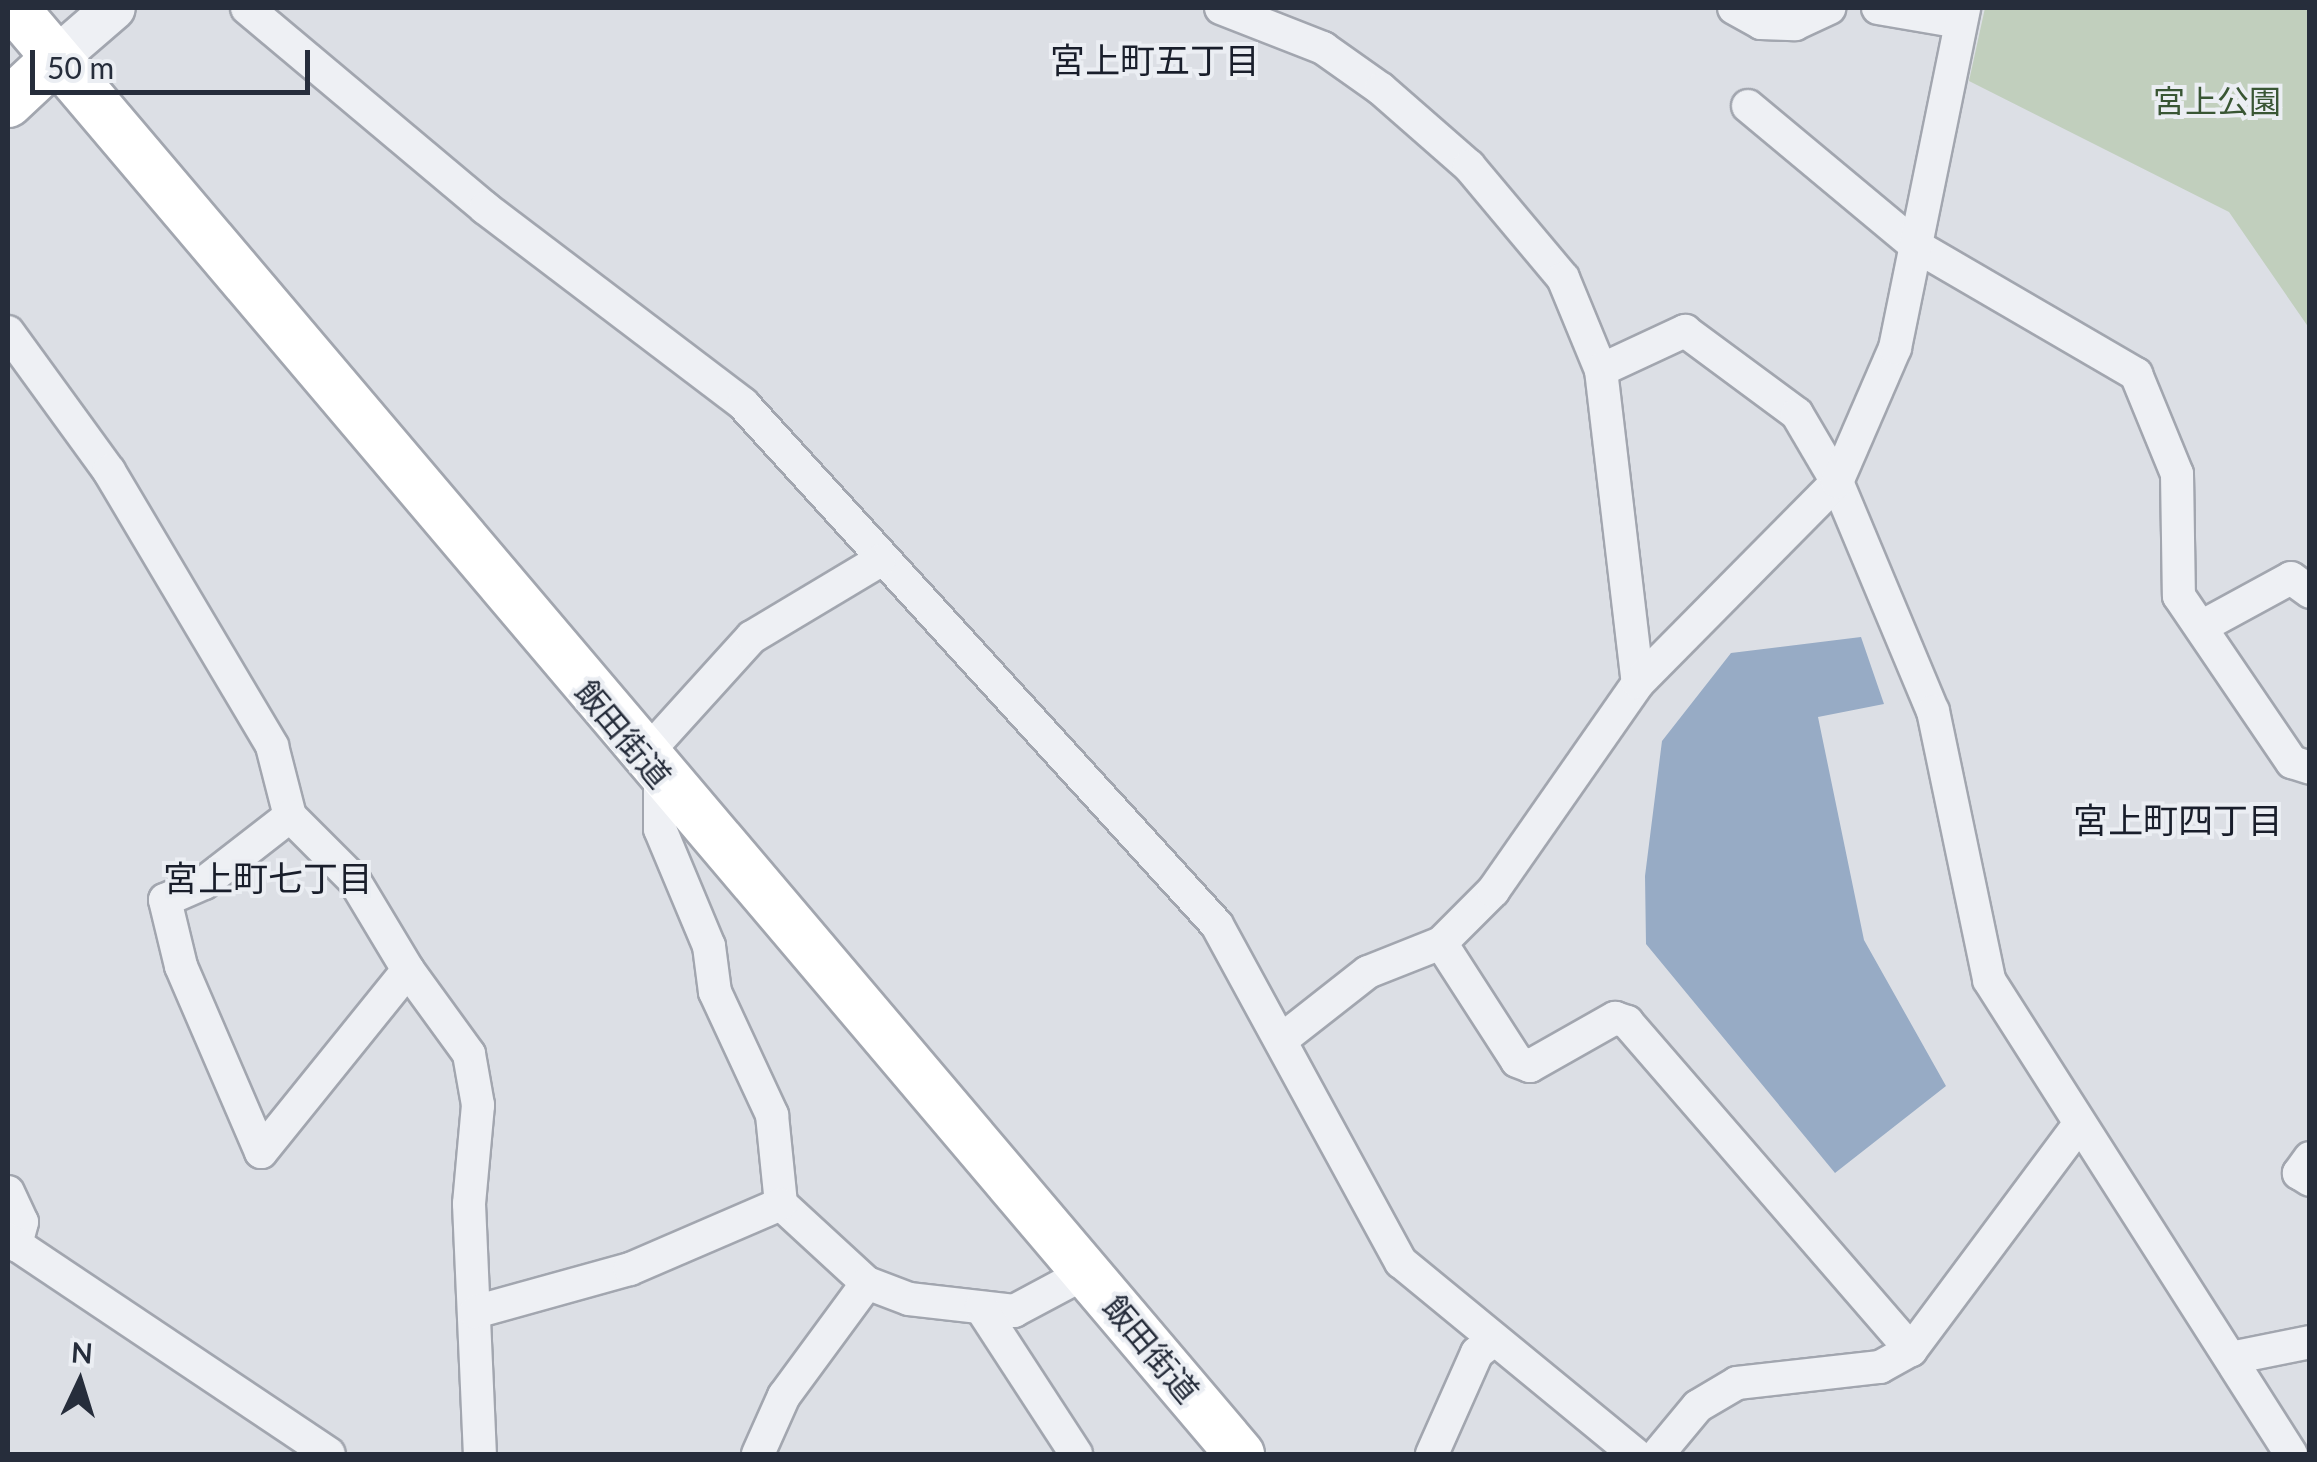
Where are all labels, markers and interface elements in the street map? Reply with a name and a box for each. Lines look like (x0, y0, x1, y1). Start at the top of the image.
scale bar (35, 30, 315, 92)
district label: 宮上町五丁目 (1050, 38, 1260, 80)
text: 50 m (47, 49, 114, 85)
park label: 宮上公園 (2153, 82, 2281, 120)
street label: 飯田街道 (567, 673, 679, 795)
district label: 宮上町四丁目 (2073, 798, 2283, 840)
district label: 宮上町七丁目 (163, 856, 373, 898)
street label: 飯田街道 (1095, 1288, 1207, 1410)
north arrow (30, 1332, 130, 1432)
text: N (70, 1334, 94, 1370)

